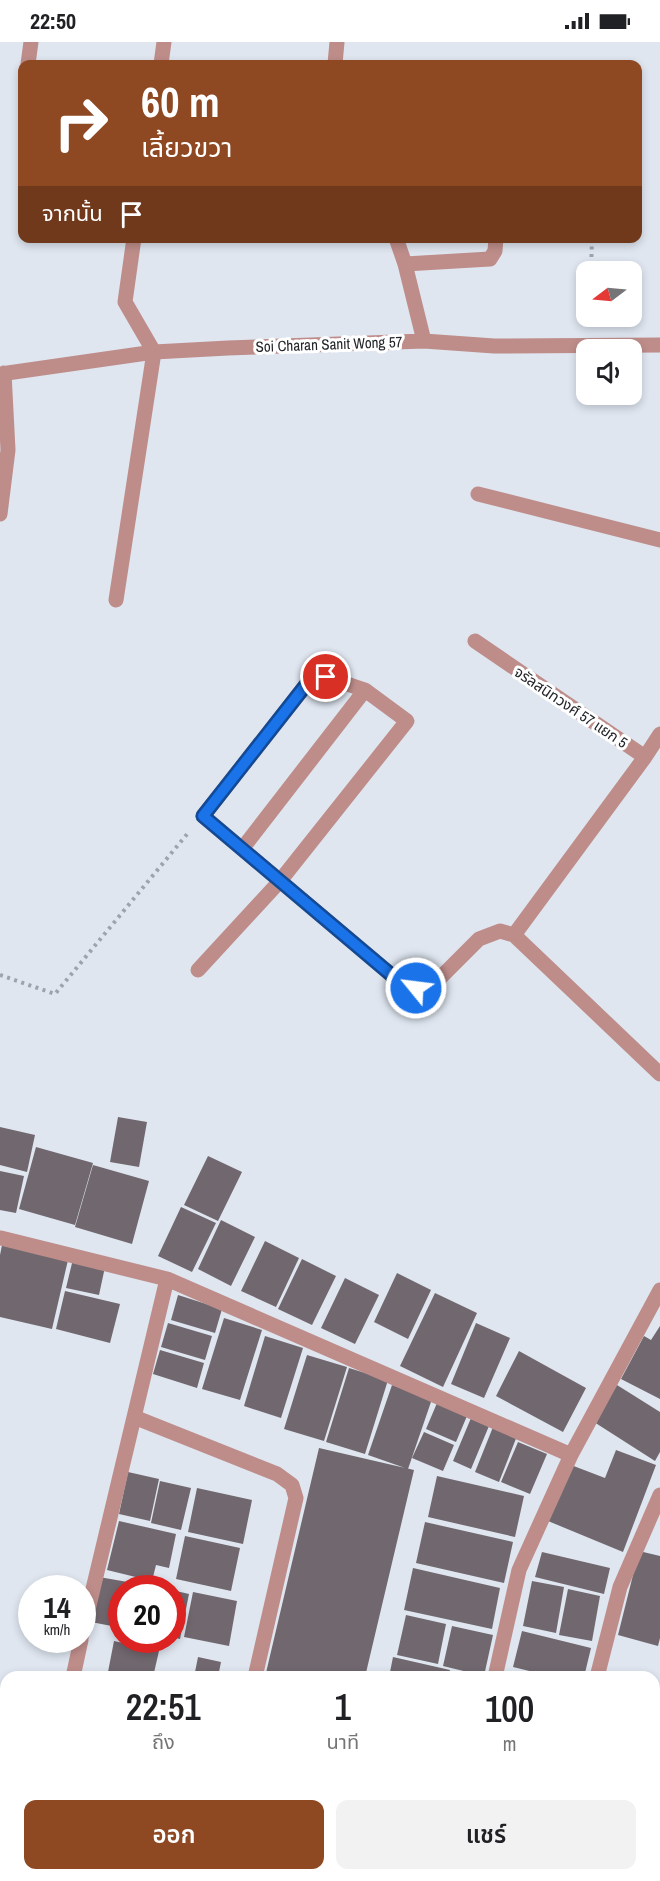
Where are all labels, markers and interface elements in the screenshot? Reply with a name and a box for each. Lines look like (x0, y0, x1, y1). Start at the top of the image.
text: 22:50 (30, 6, 76, 36)
text: 60 m (141, 74, 220, 130)
icon: right (42, 84, 120, 162)
text: เลี้ยวขวา (141, 129, 232, 165)
text: จากนั้น (42, 198, 103, 228)
icon: arrive (115, 198, 148, 231)
north arrow (576, 261, 642, 327)
map controls (576, 261, 642, 405)
street label: Soi Charan Sanit Wong 57 (255, 331, 403, 357)
button: sound (576, 339, 642, 405)
pin (300, 651, 351, 702)
icon: arrive (309, 660, 342, 693)
street label: จรัลสนิทวงศ์ 57 แยก 5 (510, 661, 632, 753)
position arrow (384, 956, 448, 1020)
speed limit sign: 20 (108, 1575, 186, 1653)
text: 14 (43, 1587, 71, 1627)
text: km/h (44, 1619, 70, 1640)
text: 22:51 (126, 1683, 201, 1731)
text: 1 (335, 1683, 351, 1731)
text: 100 (485, 1685, 534, 1733)
text: ถึง (152, 1728, 175, 1755)
text: นาที (327, 1728, 359, 1755)
text: m (503, 1730, 516, 1757)
button: ออก (24, 1800, 324, 1869)
button: แชร์ (336, 1800, 636, 1869)

